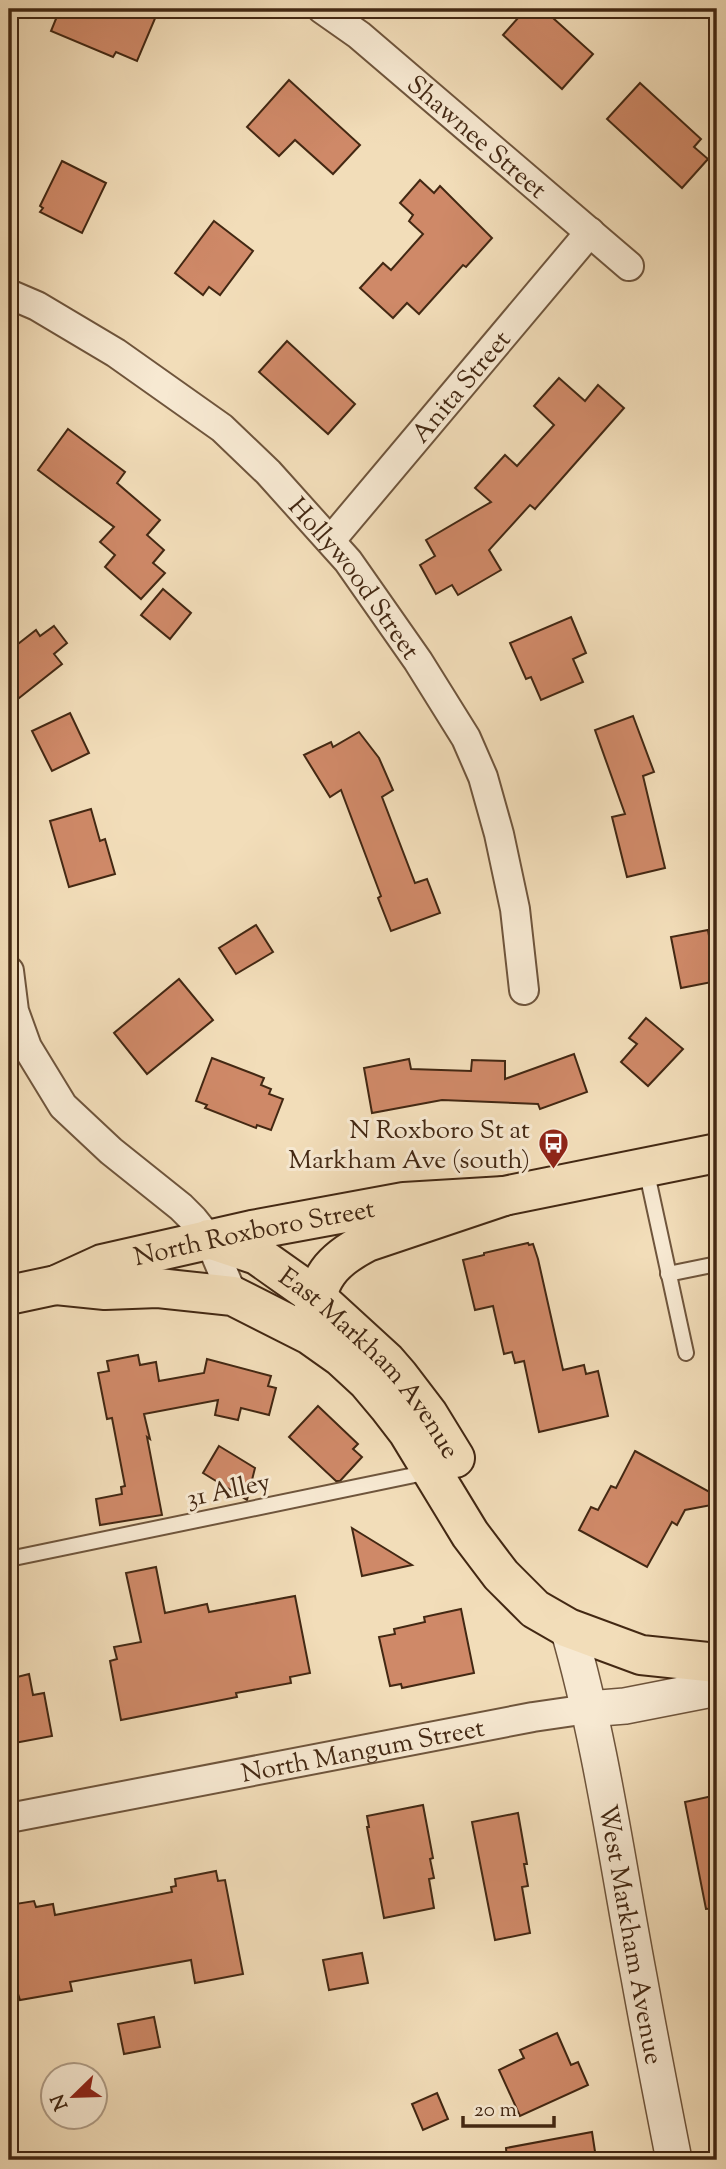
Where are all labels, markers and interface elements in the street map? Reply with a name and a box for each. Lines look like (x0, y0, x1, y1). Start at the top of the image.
street label: Shawnee Street (398, 68, 554, 209)
street label: Anita Street (404, 323, 521, 452)
street label: Hollywood Street (278, 490, 428, 668)
place label: N Roxboro St at Markham Ave (south) (288, 1113, 530, 1180)
bus stop icon: N Roxboro St at Markham Ave (south) (536, 1127, 570, 1171)
street label: North Roxboro Street (130, 1192, 378, 1277)
street label: East Markham Avenue (270, 1260, 467, 1467)
street label: 31 Alley (183, 1465, 274, 1518)
street label: North Mangum Street (238, 1711, 488, 1794)
street label: West Markham Avenue (588, 1802, 671, 2068)
north arrow (38, 2060, 108, 2130)
scale bar (463, 2085, 554, 2129)
text: N (45, 2089, 76, 2114)
text: 20 m (474, 2096, 517, 2126)

